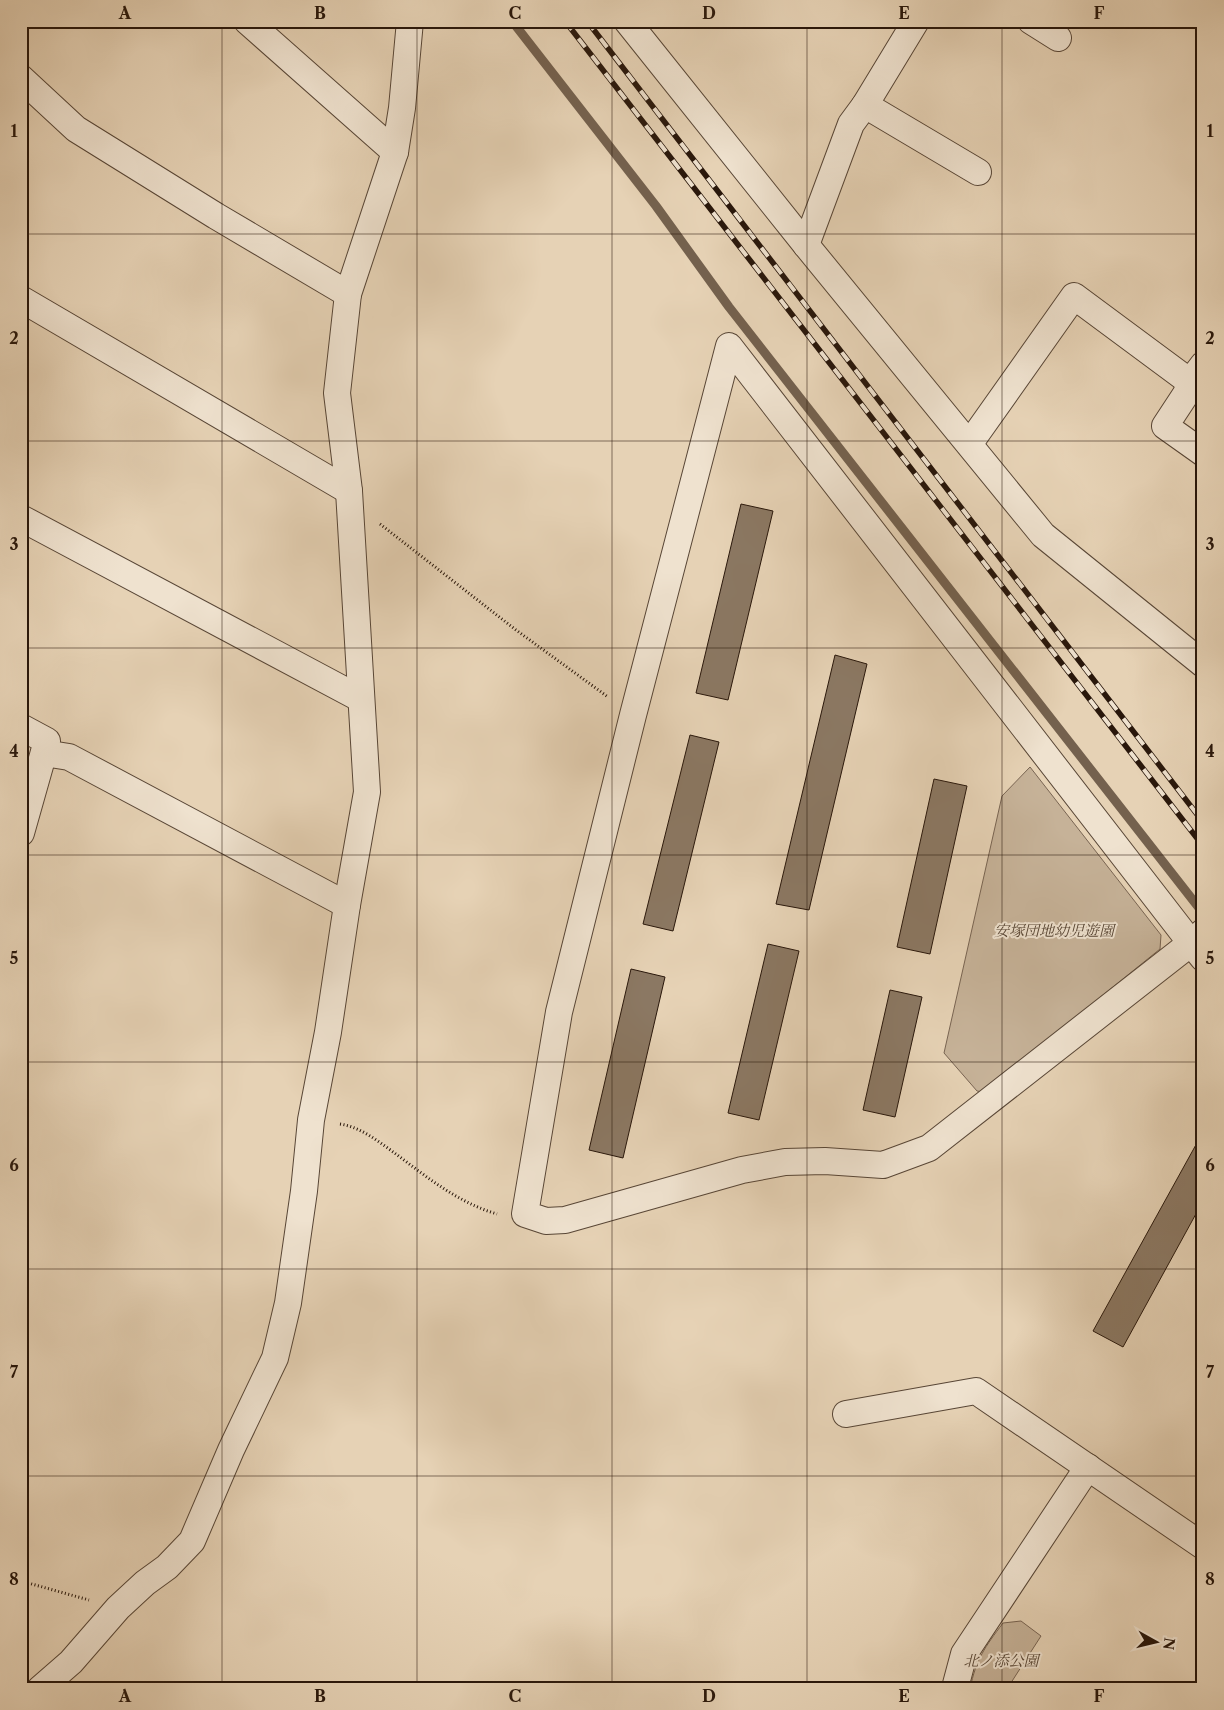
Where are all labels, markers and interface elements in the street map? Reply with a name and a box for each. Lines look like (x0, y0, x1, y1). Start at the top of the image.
text: A (118, 3, 132, 23)
text: B (314, 3, 326, 23)
text: C (509, 3, 521, 23)
text: D (702, 3, 716, 23)
text: E (898, 3, 910, 23)
text: F (1094, 3, 1105, 23)
text: 1 (10, 121, 18, 141)
text: 1 (1206, 121, 1214, 141)
text: 2 (9, 328, 19, 348)
text: 2 (1205, 328, 1215, 348)
text: 3 (9, 534, 19, 554)
text: 3 (1205, 534, 1215, 554)
text: 4 (9, 741, 19, 761)
text: 4 (1205, 741, 1215, 761)
park label: 安塚団地幼児遊園 (994, 921, 1117, 940)
text: 5 (10, 948, 19, 968)
text: 5 (1206, 948, 1215, 968)
text: 6 (9, 1155, 19, 1175)
text: 6 (1205, 1155, 1215, 1175)
text: 7 (10, 1362, 19, 1382)
text: 7 (1206, 1362, 1215, 1382)
text: 8 (9, 1569, 19, 1589)
text: 8 (1205, 1569, 1215, 1589)
north arrow (1132, 1618, 1182, 1668)
text: N (1159, 1637, 1179, 1651)
park label: 北ノ添公園 (963, 1651, 1041, 1670)
text: A (118, 1686, 132, 1706)
text: B (314, 1686, 326, 1706)
text: C (509, 1686, 521, 1706)
text: D (702, 1686, 716, 1706)
text: E (898, 1686, 910, 1706)
text: F (1094, 1686, 1105, 1706)

